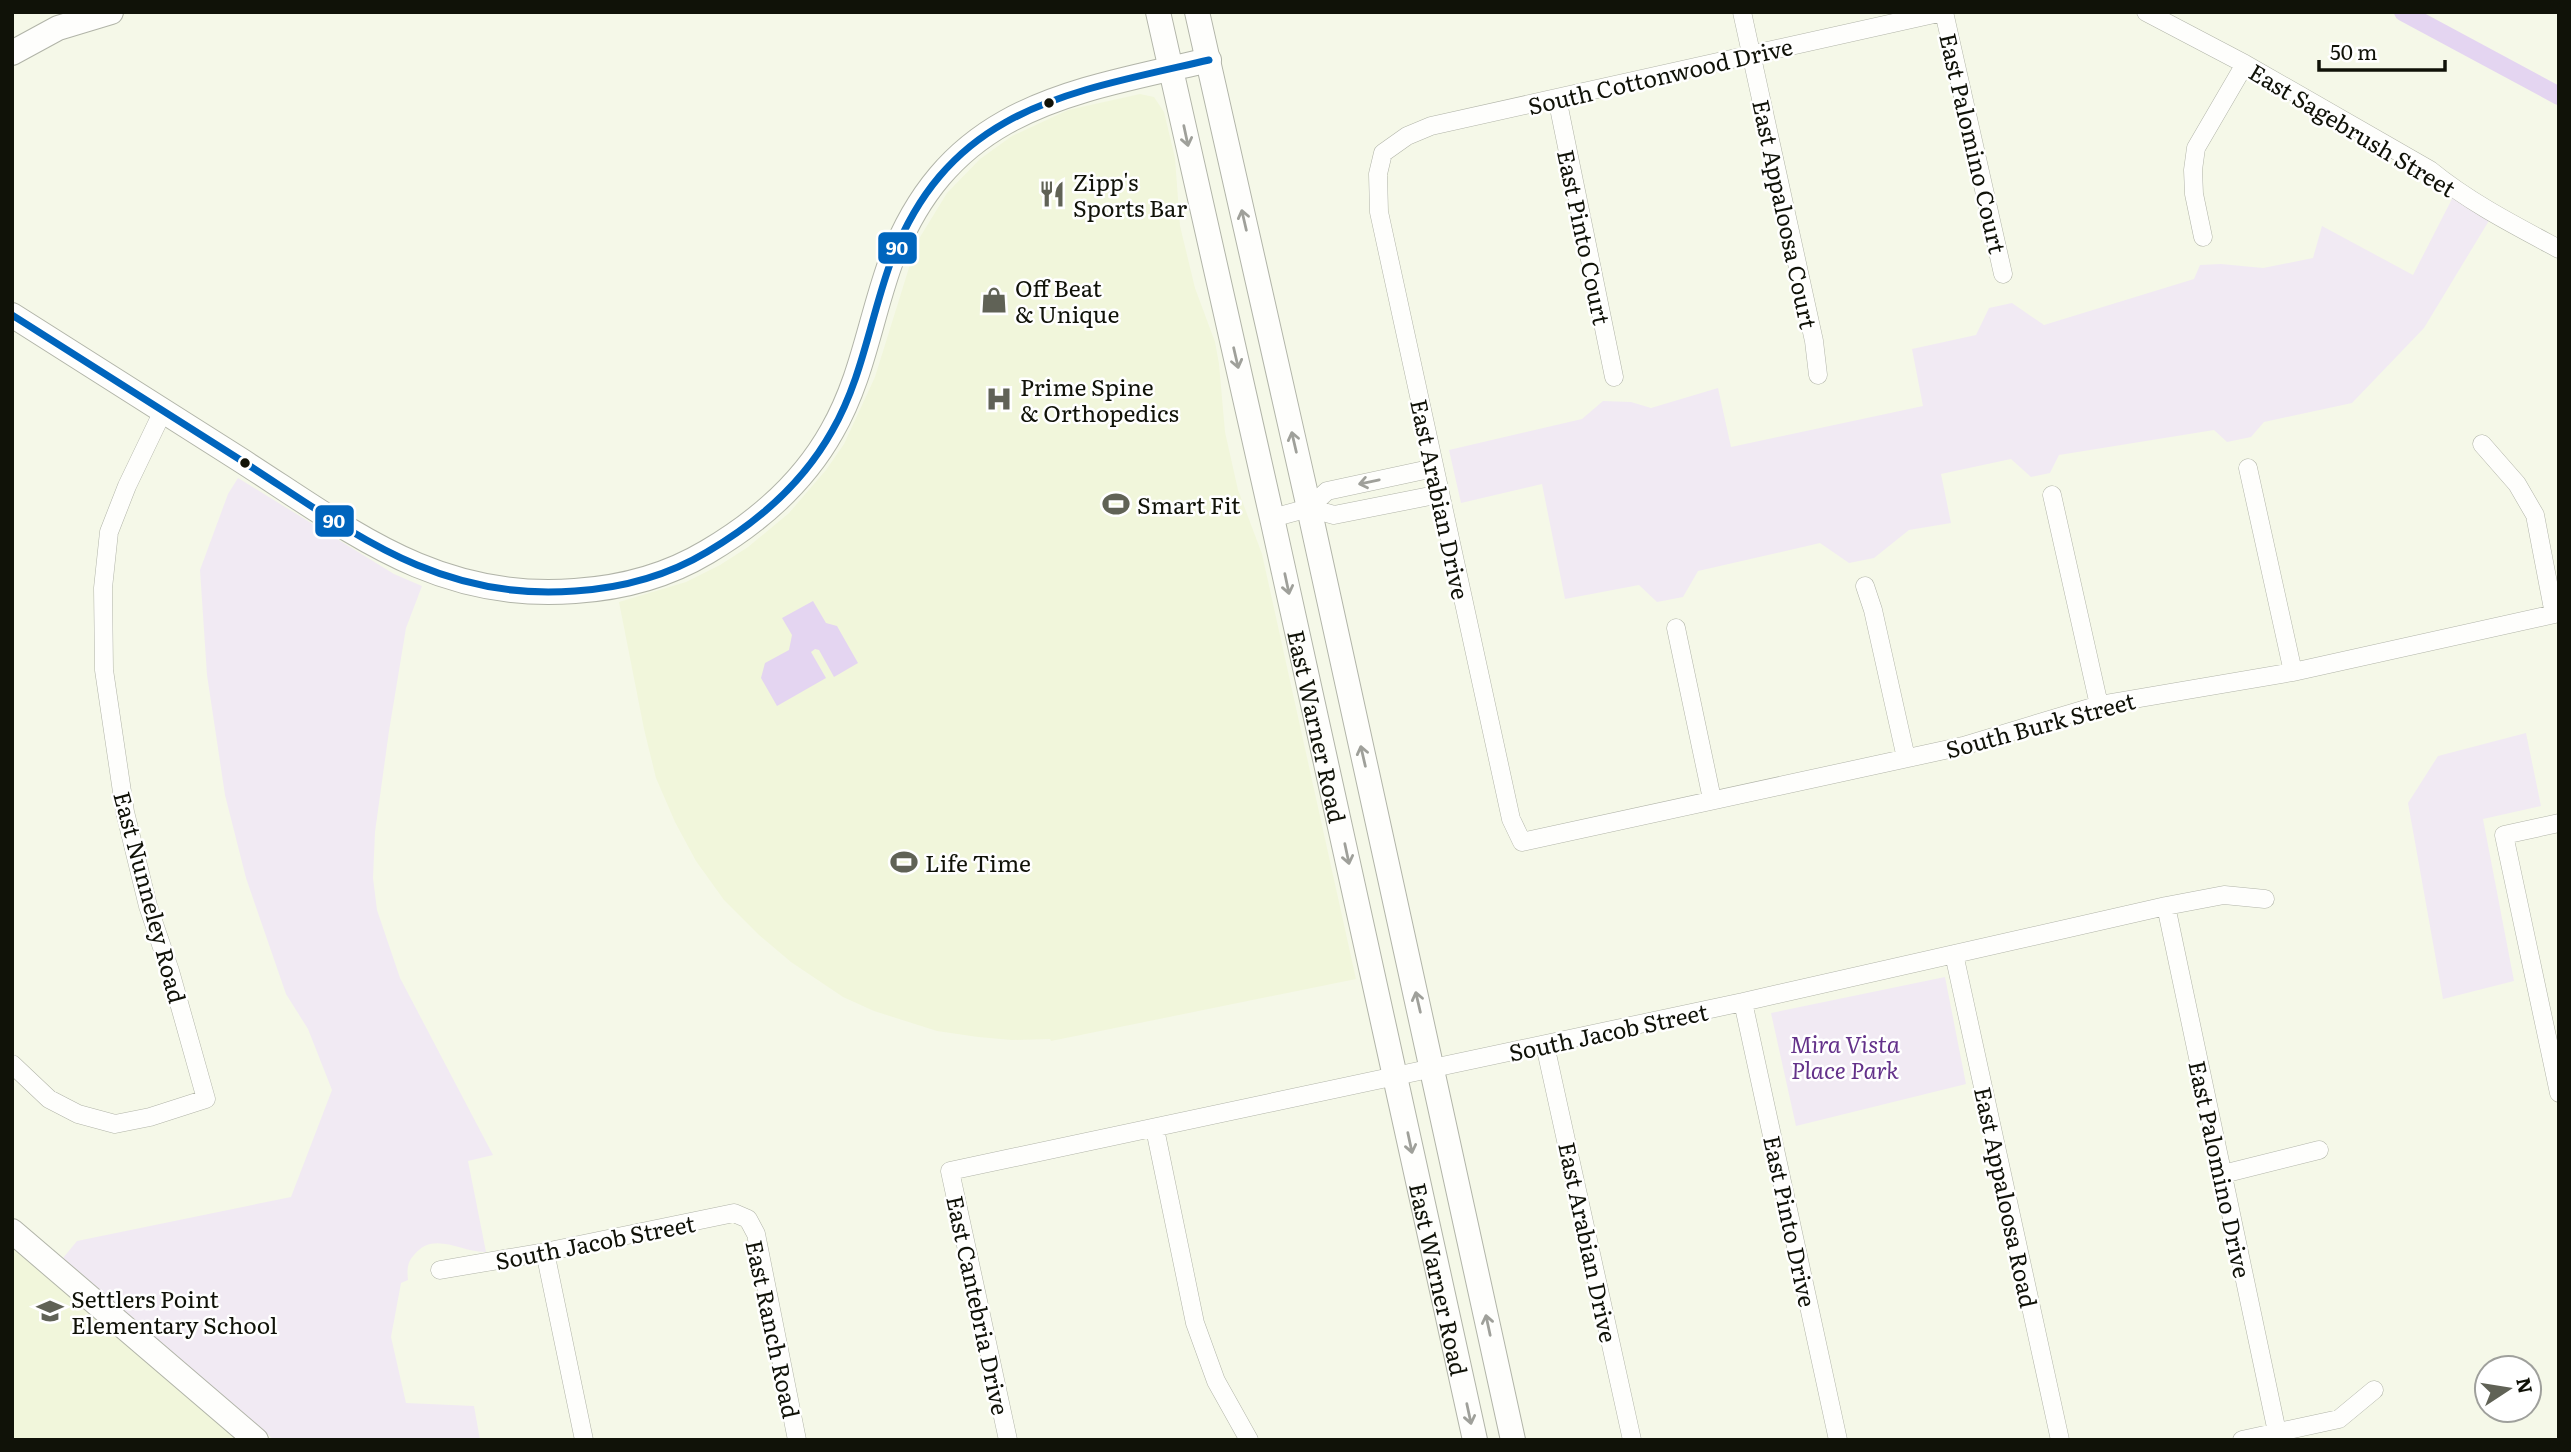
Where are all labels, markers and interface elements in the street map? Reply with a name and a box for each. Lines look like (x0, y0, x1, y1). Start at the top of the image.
street label: South Cottonwood Drive (1524, 28, 1796, 122)
scale bar (2319, 28, 2445, 72)
street label: East Palomino Court (1932, 29, 2016, 257)
text: 50 m (2330, 35, 2377, 66)
street label: East Sagebrush Street (2243, 54, 2463, 205)
unlabelled marker (1042, 96, 1056, 110)
street label: East Appaloosa Court (1745, 96, 1827, 332)
one-way arrow (1180, 124, 1193, 147)
street label: East Pinto Court (1550, 146, 1620, 328)
place label: Zipp's Sports Bar (1073, 164, 1187, 224)
restaurant icon: Zipp's Sports Bar (1037, 179, 1067, 209)
one-way arrow (1237, 209, 1250, 232)
line badge: 90 (877, 231, 918, 265)
text: 90 (886, 233, 909, 261)
place label: Off Beat & Unique (1015, 270, 1119, 330)
shop icon: Off Beat & Unique (979, 285, 1009, 315)
one-way arrow (1230, 346, 1243, 368)
place label: Prime Spine & Orthopedics (1020, 369, 1179, 429)
hospital icon: Prime Spine & Orthopedics (984, 384, 1014, 414)
street label: East Arabian Drive (1403, 396, 1479, 602)
one-way arrow (1287, 431, 1300, 453)
unlabelled marker (238, 456, 252, 470)
one-way arrow (1358, 476, 1381, 490)
place label: Smart Fit (1137, 487, 1241, 521)
sports icon: Smart Fit (1101, 489, 1131, 519)
line badge: 90 (314, 504, 355, 538)
text: 90 (323, 506, 346, 534)
one-way arrow (1281, 572, 1294, 595)
street label: East Warner Road (1280, 627, 1356, 826)
street label: South Burk Street (1942, 682, 2139, 766)
one-way arrow (1356, 745, 1369, 768)
street label: East Nunneley Road (106, 787, 196, 1007)
one-way arrow (1340, 842, 1354, 865)
place label: Life Time (925, 845, 1031, 879)
sports icon: Life Time (889, 847, 919, 877)
one-way arrow (1410, 991, 1424, 1014)
street label: South Jacob Street (1505, 993, 1711, 1069)
park label: Mira Vista Place Park (1790, 1026, 1900, 1086)
street label: East Palomino Drive (2181, 1057, 2261, 1281)
street label: East Appaloosa Road (1967, 1083, 2047, 1311)
one-way arrow (1405, 1132, 1418, 1154)
street label: East Pinto Drive (1756, 1132, 1826, 1310)
street label: East Arabian Drive (1551, 1139, 1627, 1345)
street label: East Warner Road (1402, 1179, 1477, 1379)
street label: East Cantebria Drive (939, 1192, 1019, 1418)
street label: South Jacob Street (492, 1205, 698, 1277)
street label: East Ranch Road (739, 1237, 809, 1421)
place label: Settlers Point Elementary School (71, 1281, 278, 1341)
school or university icon: Settlers Point Elementary School (35, 1296, 65, 1326)
one-way arrow (1481, 1314, 1495, 1337)
north arrow (2473, 1354, 2543, 1424)
text: N (2510, 1375, 2541, 1396)
one-way arrow (1463, 1402, 1477, 1425)

